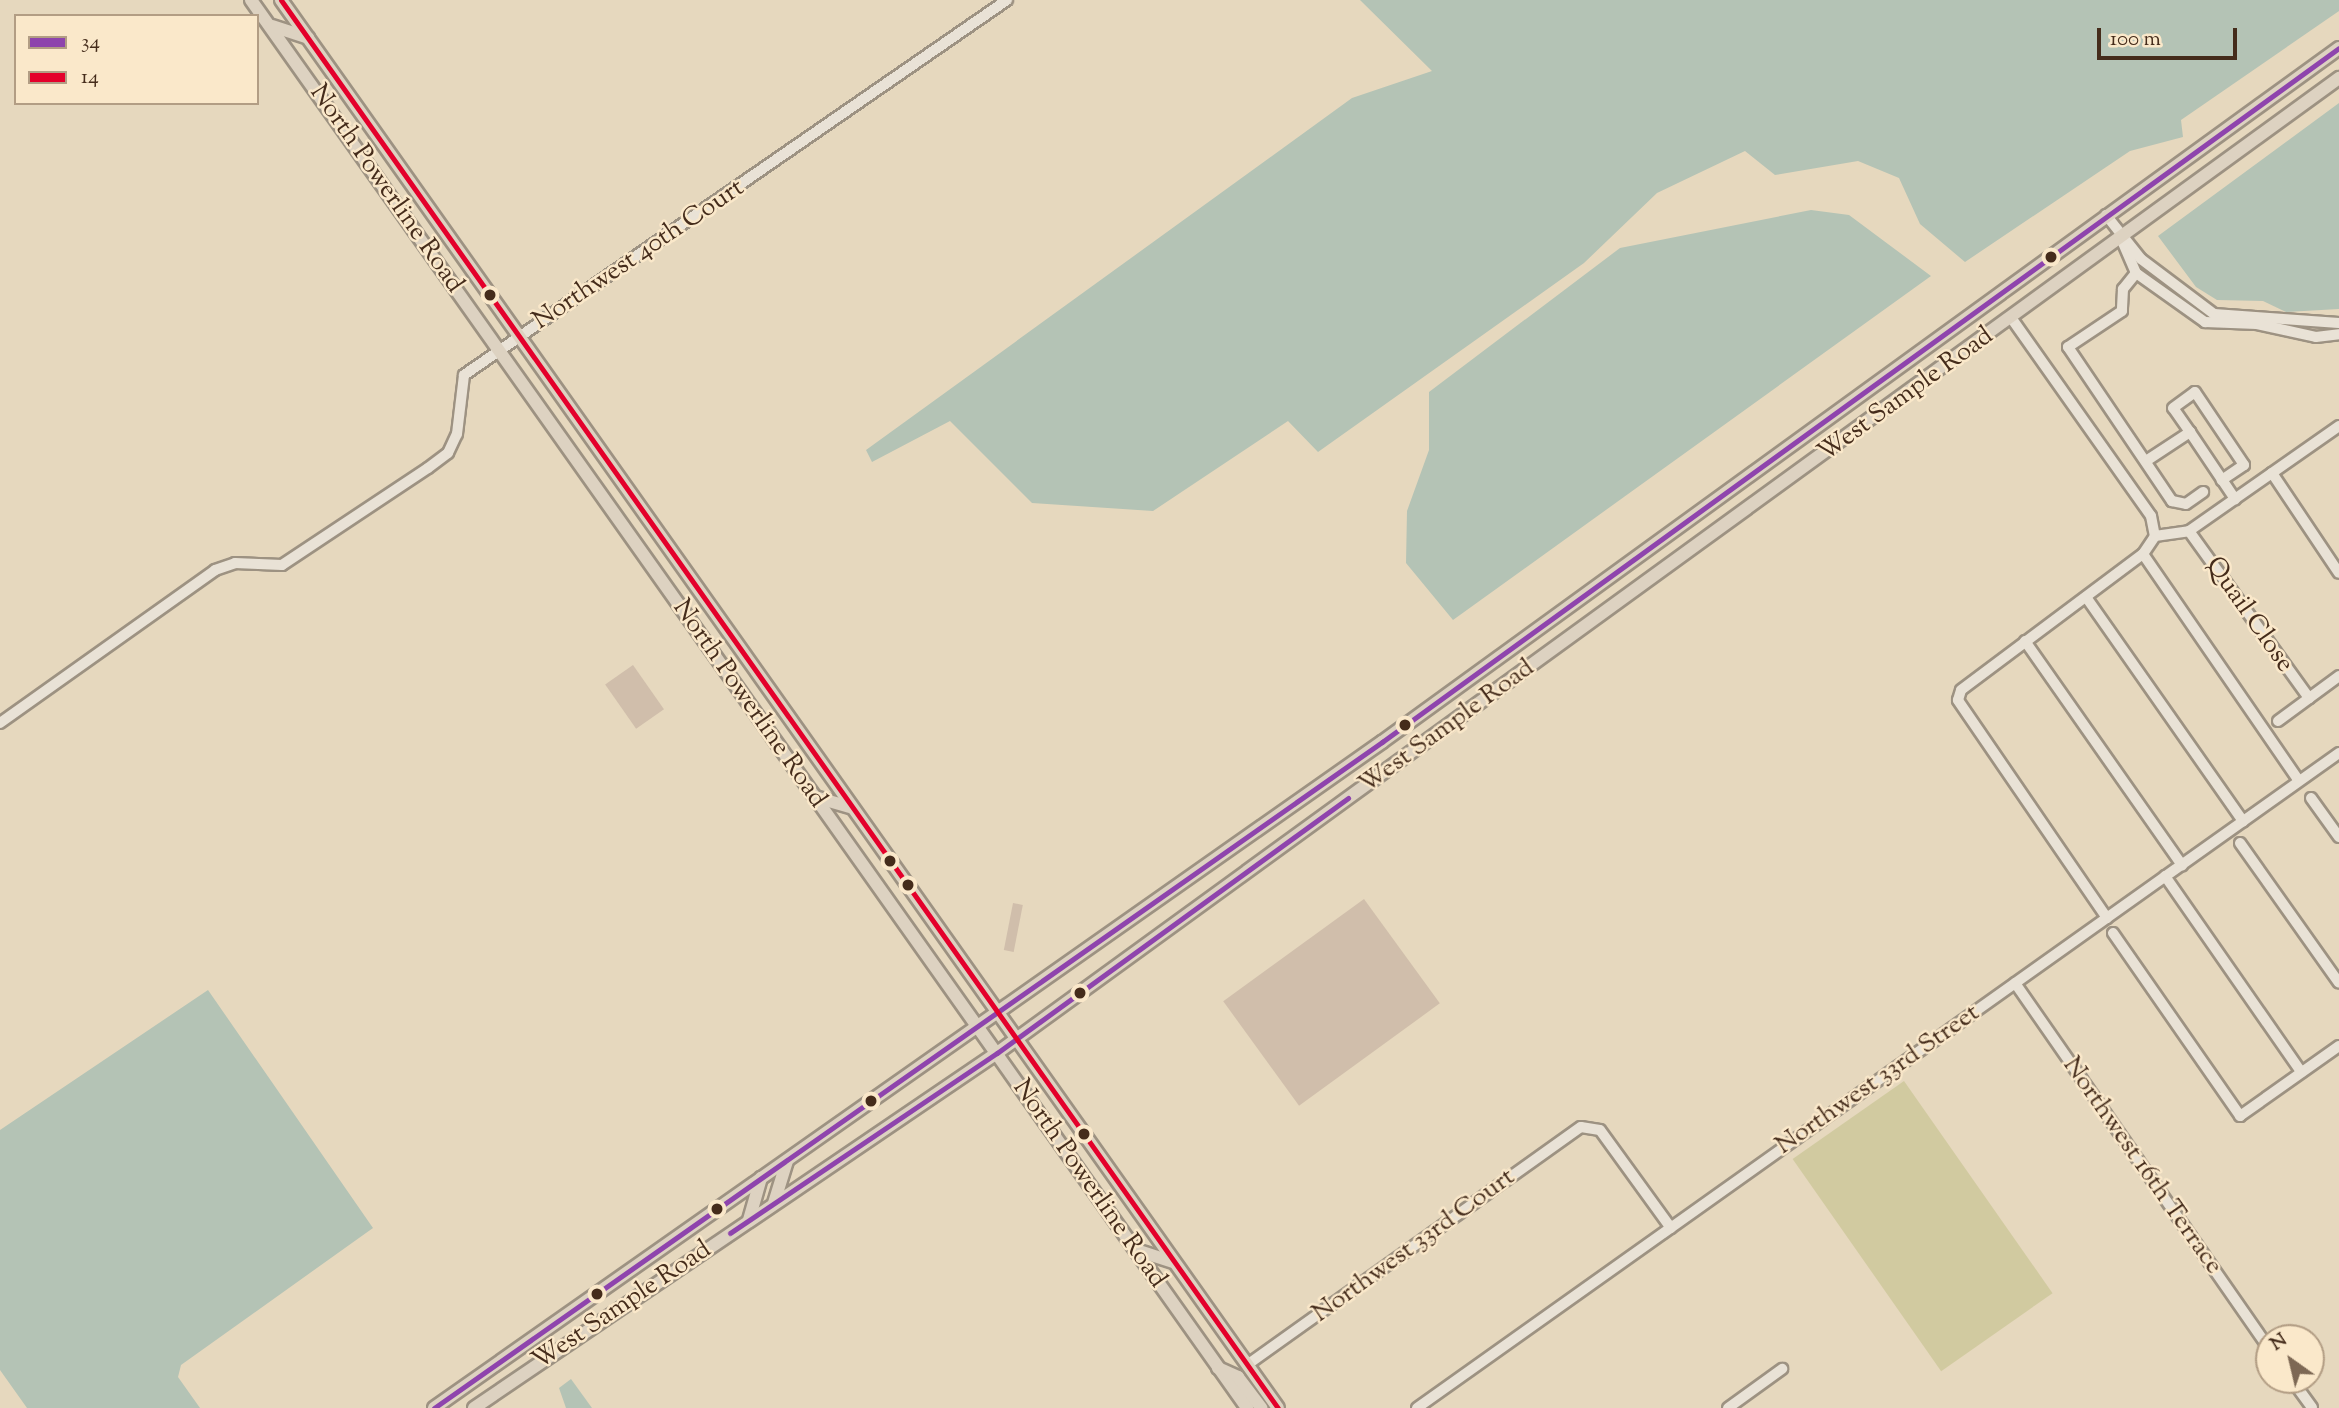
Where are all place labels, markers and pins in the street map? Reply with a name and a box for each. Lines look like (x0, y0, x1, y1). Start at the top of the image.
unlabelled marker (2044, 250, 2058, 264)
unlabelled marker (483, 288, 497, 302)
unlabelled marker (1398, 718, 1412, 732)
unlabelled marker (883, 854, 897, 868)
unlabelled marker (901, 878, 915, 892)
unlabelled marker (1073, 986, 1087, 1000)
unlabelled marker (864, 1094, 878, 1108)
unlabelled marker (1077, 1127, 1091, 1141)
unlabelled marker (710, 1202, 724, 1216)
unlabelled marker (590, 1287, 604, 1301)

